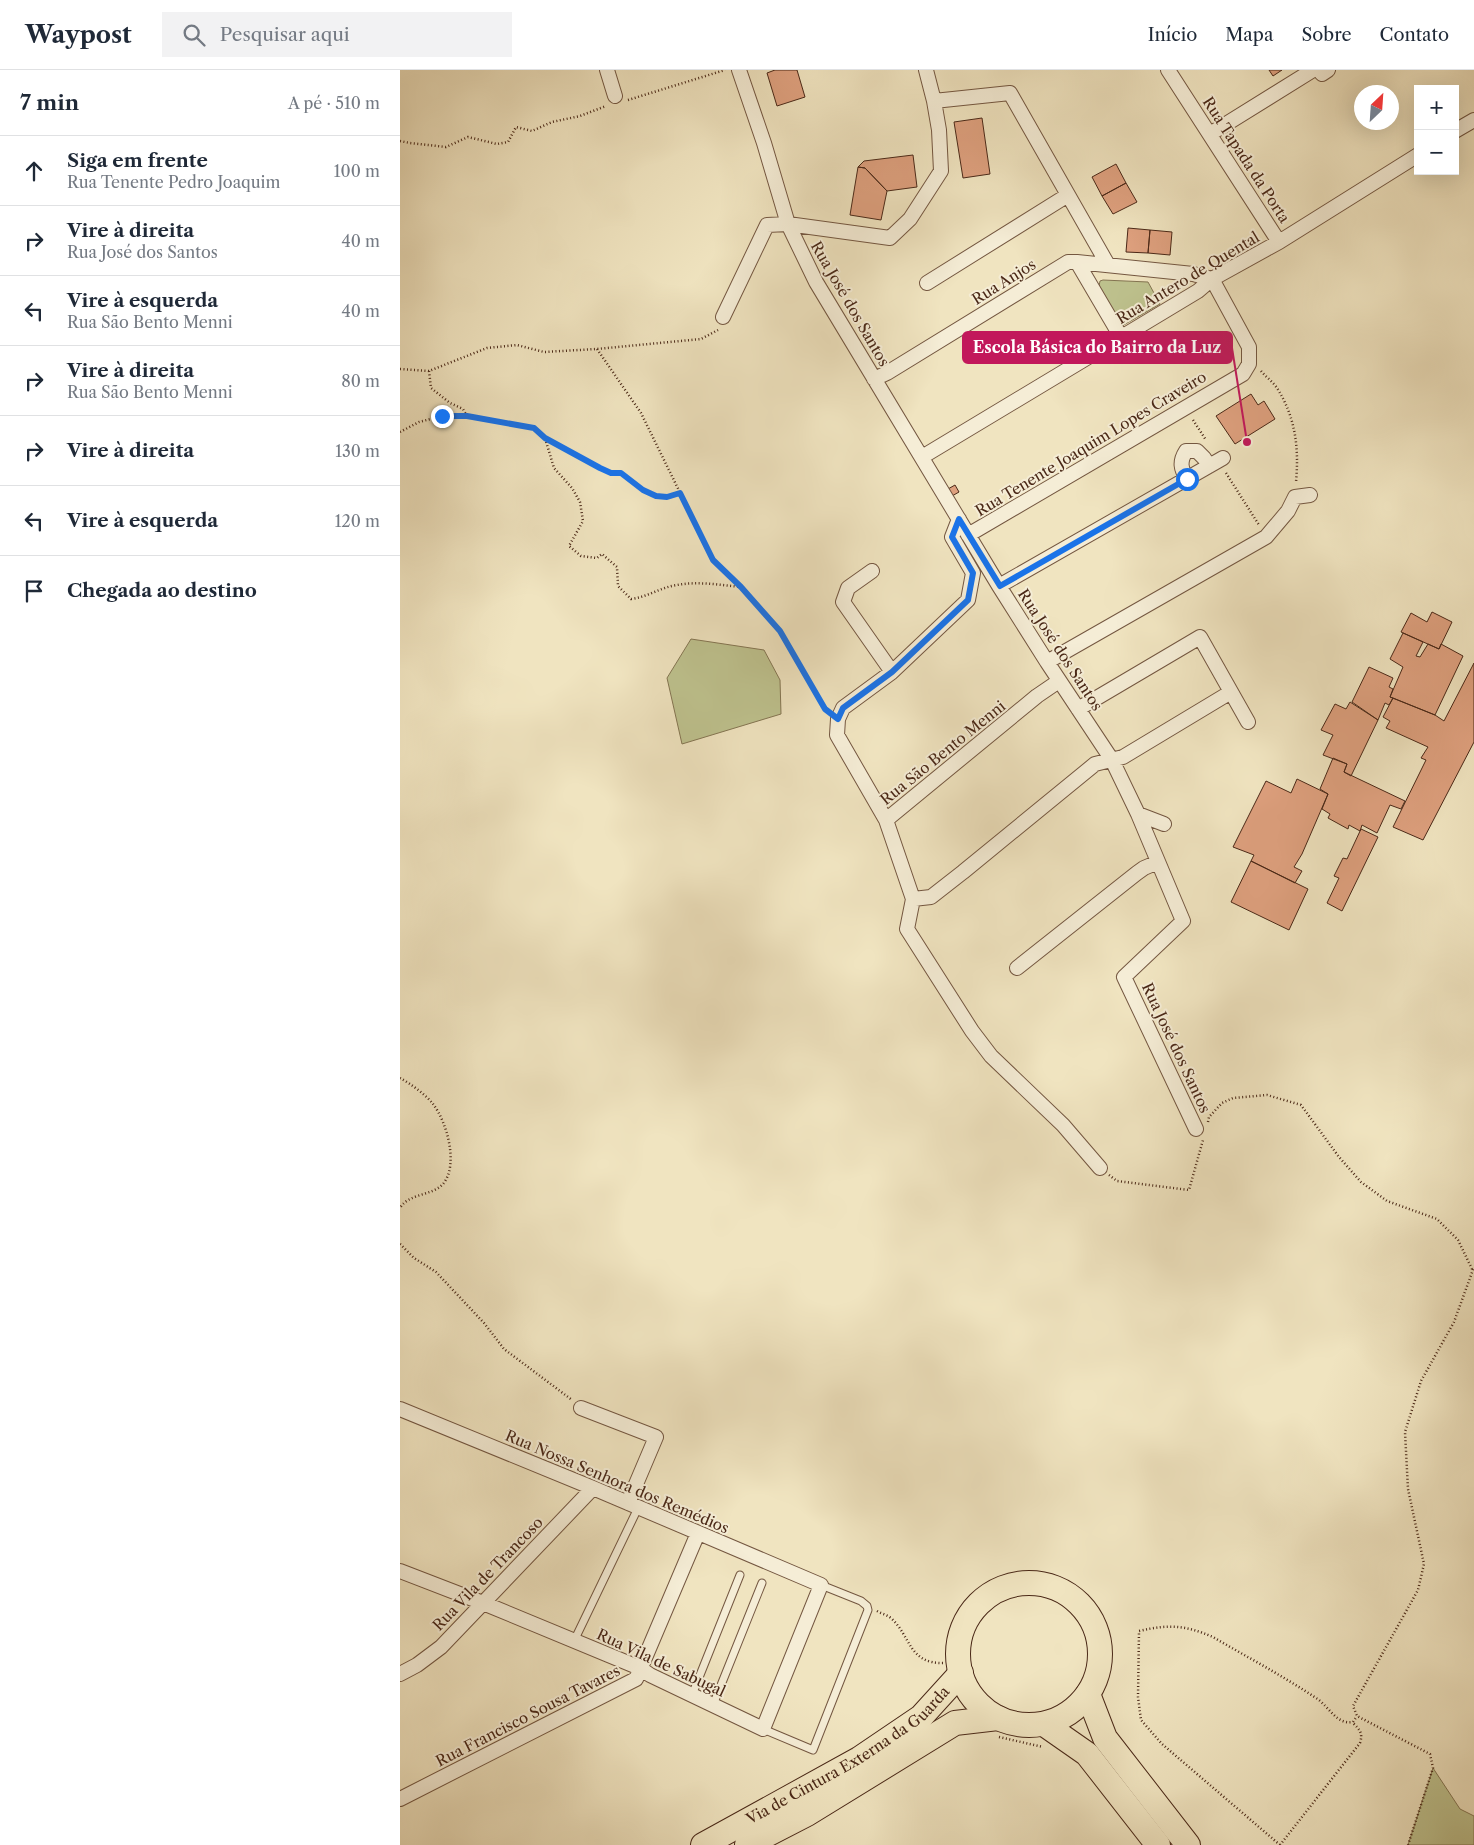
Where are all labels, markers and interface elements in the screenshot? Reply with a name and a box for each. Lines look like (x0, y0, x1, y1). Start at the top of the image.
search box (162, 12, 512, 57)
text: Waypost (25, 20, 132, 49)
icon: search (180, 21, 208, 49)
text: Pesquisar aqui (220, 23, 350, 46)
text: Início (1148, 24, 1197, 46)
text: Mapa (1225, 24, 1273, 46)
text: Sobre (1301, 24, 1352, 46)
text: Contato (1380, 24, 1449, 46)
north arrow (1354, 85, 1399, 130)
map controls (1414, 85, 1459, 175)
button: + (1414, 85, 1459, 130)
text: 7 min (20, 90, 79, 115)
text: A pé · 510 m (288, 93, 380, 113)
street label: Rua Tapada da Porta (1199, 93, 1294, 226)
button: − (1414, 130, 1459, 175)
text: Siga em frente (67, 149, 208, 172)
icon: ahead (20, 157, 48, 185)
text: 100 m (334, 161, 380, 181)
text: Rua Tenente Pedro Joaquim (67, 172, 280, 192)
text: Vire à direita (67, 219, 194, 242)
icon: right (20, 227, 48, 255)
street label: Rua Antero de Quental (1113, 227, 1263, 328)
text: 40 m (341, 231, 380, 251)
street label: Rua José dos Santos (807, 238, 894, 370)
text: Rua José dos Santos (67, 242, 218, 262)
street label: Rua Anjos (968, 254, 1039, 309)
text: Vire à esquerda (67, 289, 218, 312)
icon: left (20, 297, 48, 325)
text: 40 m (341, 301, 380, 321)
text: Rua São Bento Menni (67, 312, 233, 332)
callout: Escola Básica do Bairro da Luz (963, 332, 1232, 363)
text: Escola Básica do Bairro da Luz (973, 337, 1221, 357)
text: Vire à direita (67, 359, 194, 382)
icon: right (20, 367, 48, 395)
street label: Rua Tenente Joaquim Lopes Craveiro (972, 367, 1210, 520)
text: 80 m (341, 371, 380, 391)
text: Rua São Bento Menni (67, 382, 233, 402)
route end (431, 405, 454, 428)
icon: right (20, 437, 48, 465)
text: Vire à direita (67, 439, 194, 462)
text: 130 m (335, 441, 380, 461)
route start (1176, 468, 1199, 491)
icon: left (20, 507, 48, 535)
text: Vire à esquerda (67, 509, 218, 532)
text: 120 m (335, 511, 380, 531)
icon: arrive (20, 577, 48, 605)
text: Chegada ao destino (67, 579, 257, 602)
street label: Rua José dos Santos (1014, 585, 1107, 714)
street label: Rua São Bento Menni (876, 696, 1009, 809)
street label: Rua José dos Santos (1138, 980, 1215, 1116)
street label: Rua Nossa Senhora dos Remédios (502, 1426, 732, 1537)
street label: Rua Vila de Trancoso (428, 1513, 547, 1634)
street label: Rua Vila de Sabugal (594, 1624, 729, 1701)
street label: Rua Francisco Sousa Tavares (432, 1661, 623, 1770)
street label: Via de Cintura Externa da Guarda (742, 1682, 953, 1829)

